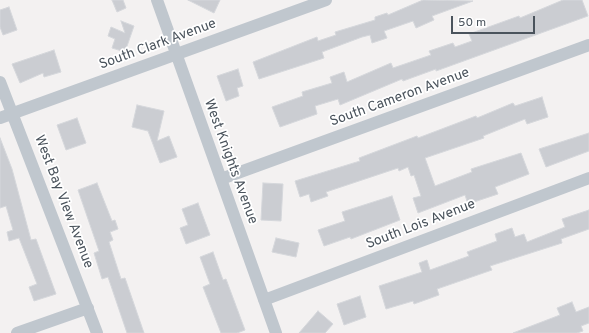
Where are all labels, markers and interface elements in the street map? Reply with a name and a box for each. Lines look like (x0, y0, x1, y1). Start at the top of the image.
scale bar (453, 8, 537, 34)
text: 50 m (458, 15, 486, 31)
street label: South Clark Avenue (97, 16, 219, 74)
street label: South Cameron Avenue (328, 65, 472, 131)
street label: West Knights Avenue (200, 97, 260, 227)
street label: West Bay View Avenue (30, 133, 96, 271)
street label: South Lois Avenue (364, 196, 478, 254)

